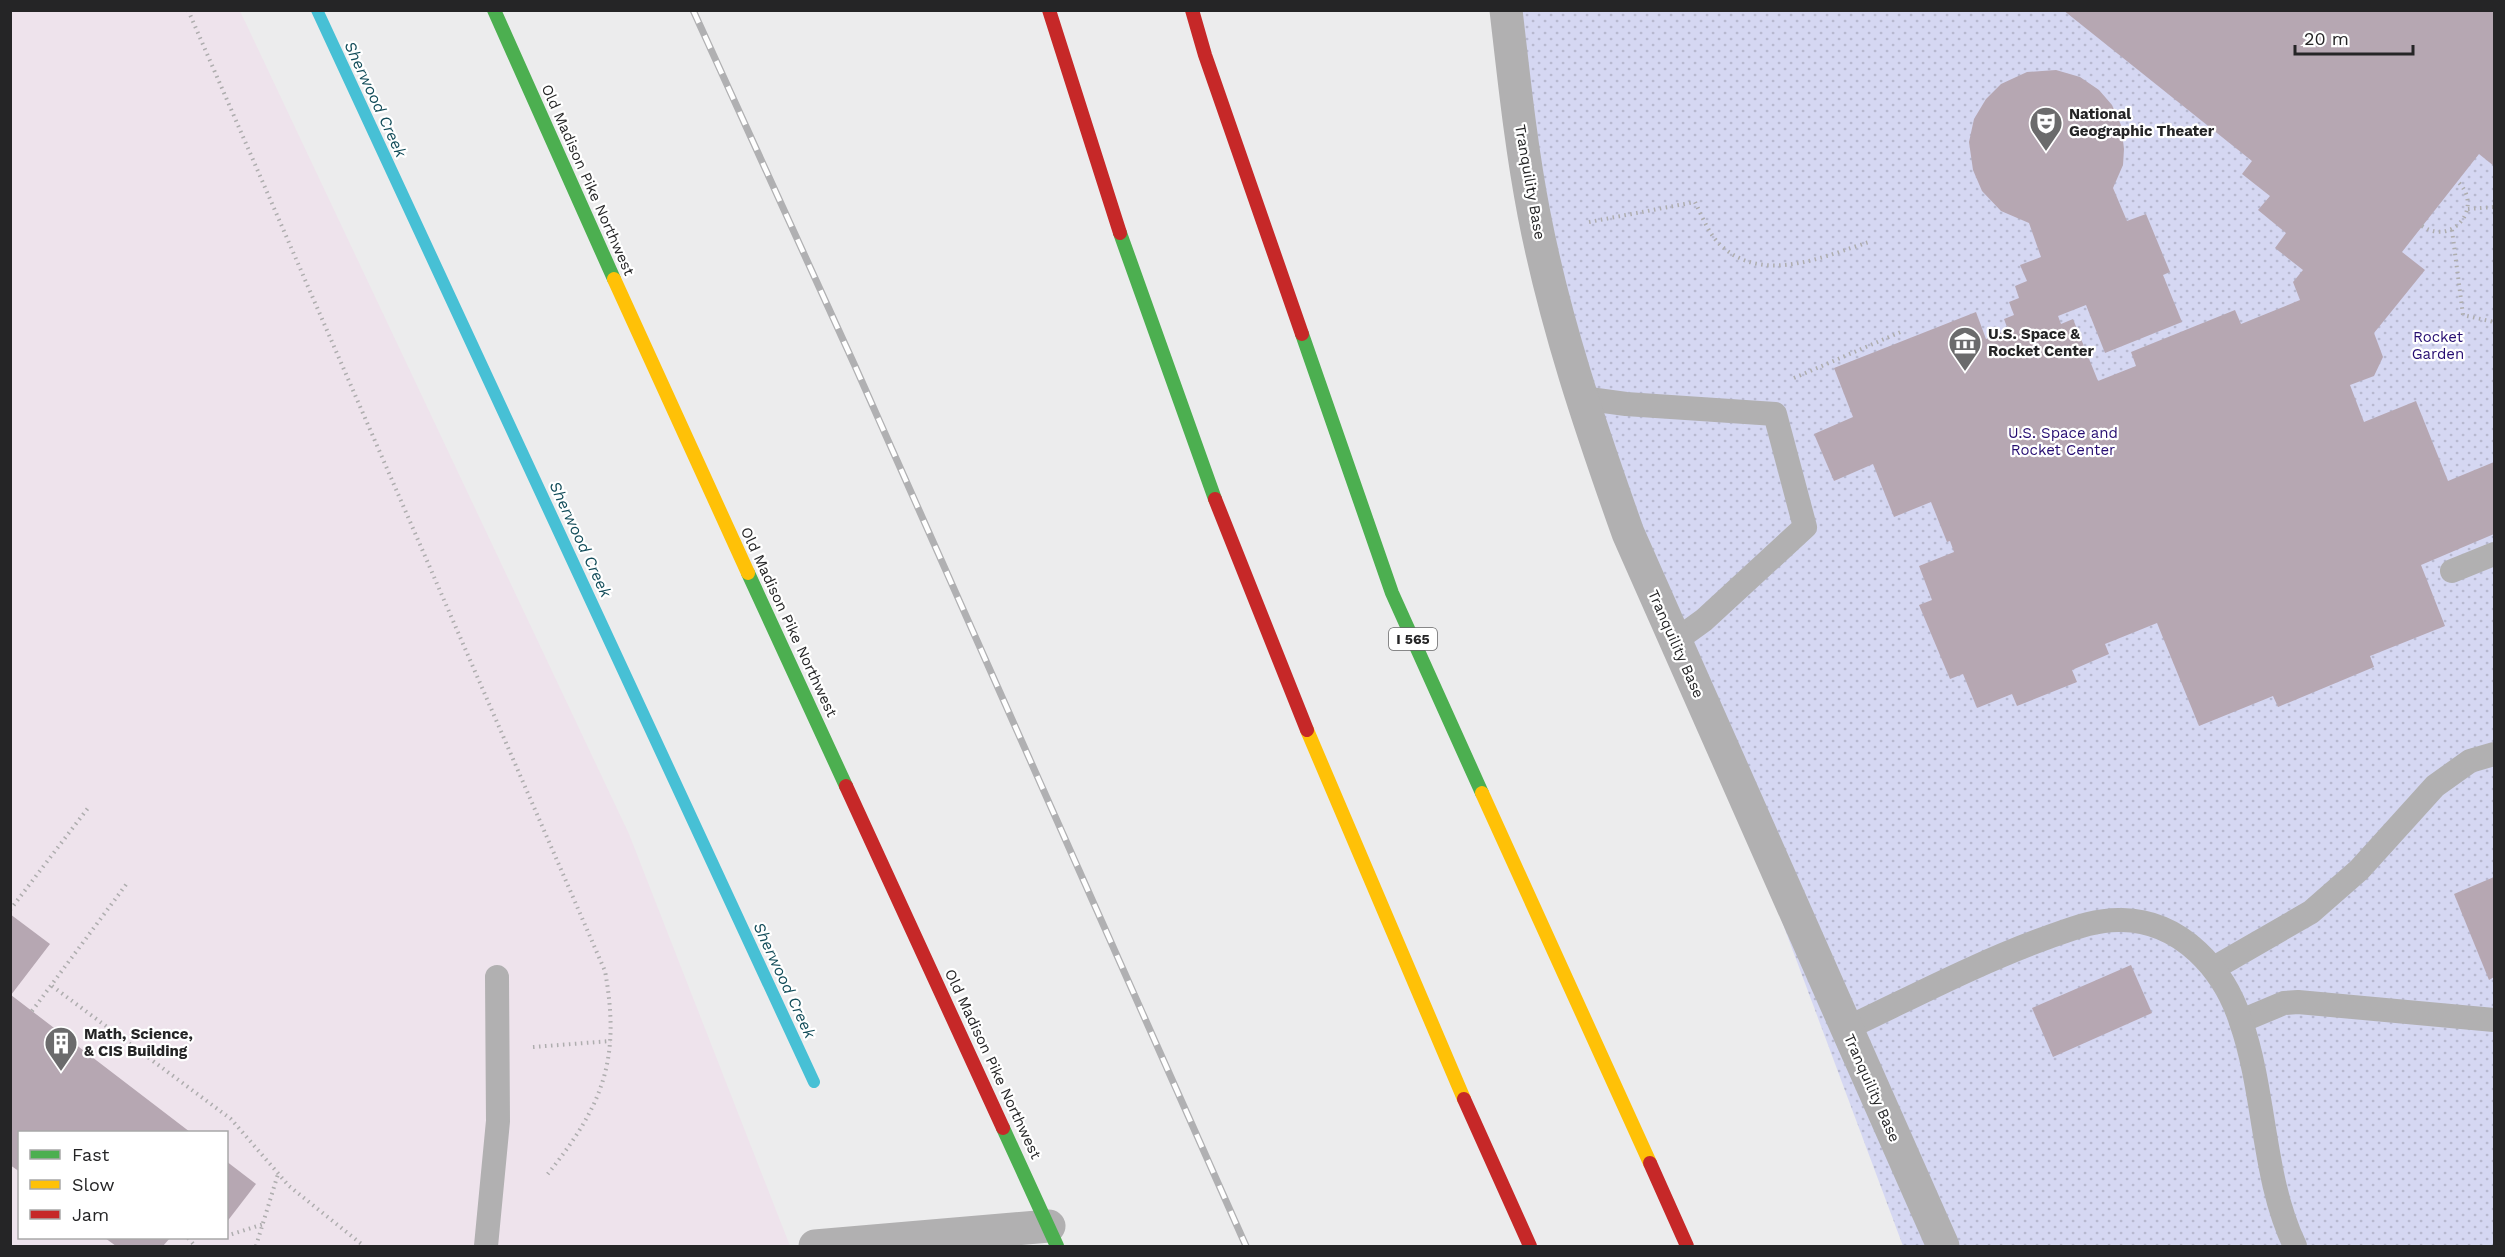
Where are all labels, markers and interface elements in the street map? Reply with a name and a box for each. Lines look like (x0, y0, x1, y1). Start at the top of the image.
scale bar (2295, 18, 2414, 56)
text: 20 m (2304, 28, 2349, 49)
water label: Sherwood Creek (340, 38, 411, 161)
street label: Old Madison Pike Northwest (538, 82, 639, 279)
theatre icon: National Geographic Theater (2028, 105, 2064, 152)
place label: National Geographic Theater (2069, 105, 2215, 140)
street label: Tranquility Base (1511, 123, 1549, 241)
museum icon: U.S. Space & Rocket Center (1947, 325, 1983, 372)
place label: U.S. Space & Rocket Center (1988, 325, 2094, 360)
park label: Rocket Garden (2412, 328, 2464, 363)
park label: U.S. Space and Rocket Center (2008, 424, 2118, 459)
water label: Sherwood Creek (545, 478, 616, 601)
street label: Old Madison Pike Northwest (737, 524, 841, 720)
street label: Tranquility Base (1644, 587, 1708, 701)
road number: I 565 (1389, 628, 1437, 650)
water label: Sherwood Creek (749, 919, 820, 1042)
street label: Old Madison Pike Northwest (941, 966, 1045, 1162)
building icon: Math, Science, & CIS Building (43, 1025, 79, 1072)
place label: Math, Science, & CIS Building (84, 1025, 193, 1060)
street label: Tranquility Base (1840, 1031, 1904, 1145)
legend (18, 1131, 228, 1239)
text: Fast (72, 1144, 110, 1165)
text: Slow (72, 1174, 115, 1195)
text: Jam (72, 1204, 109, 1225)

